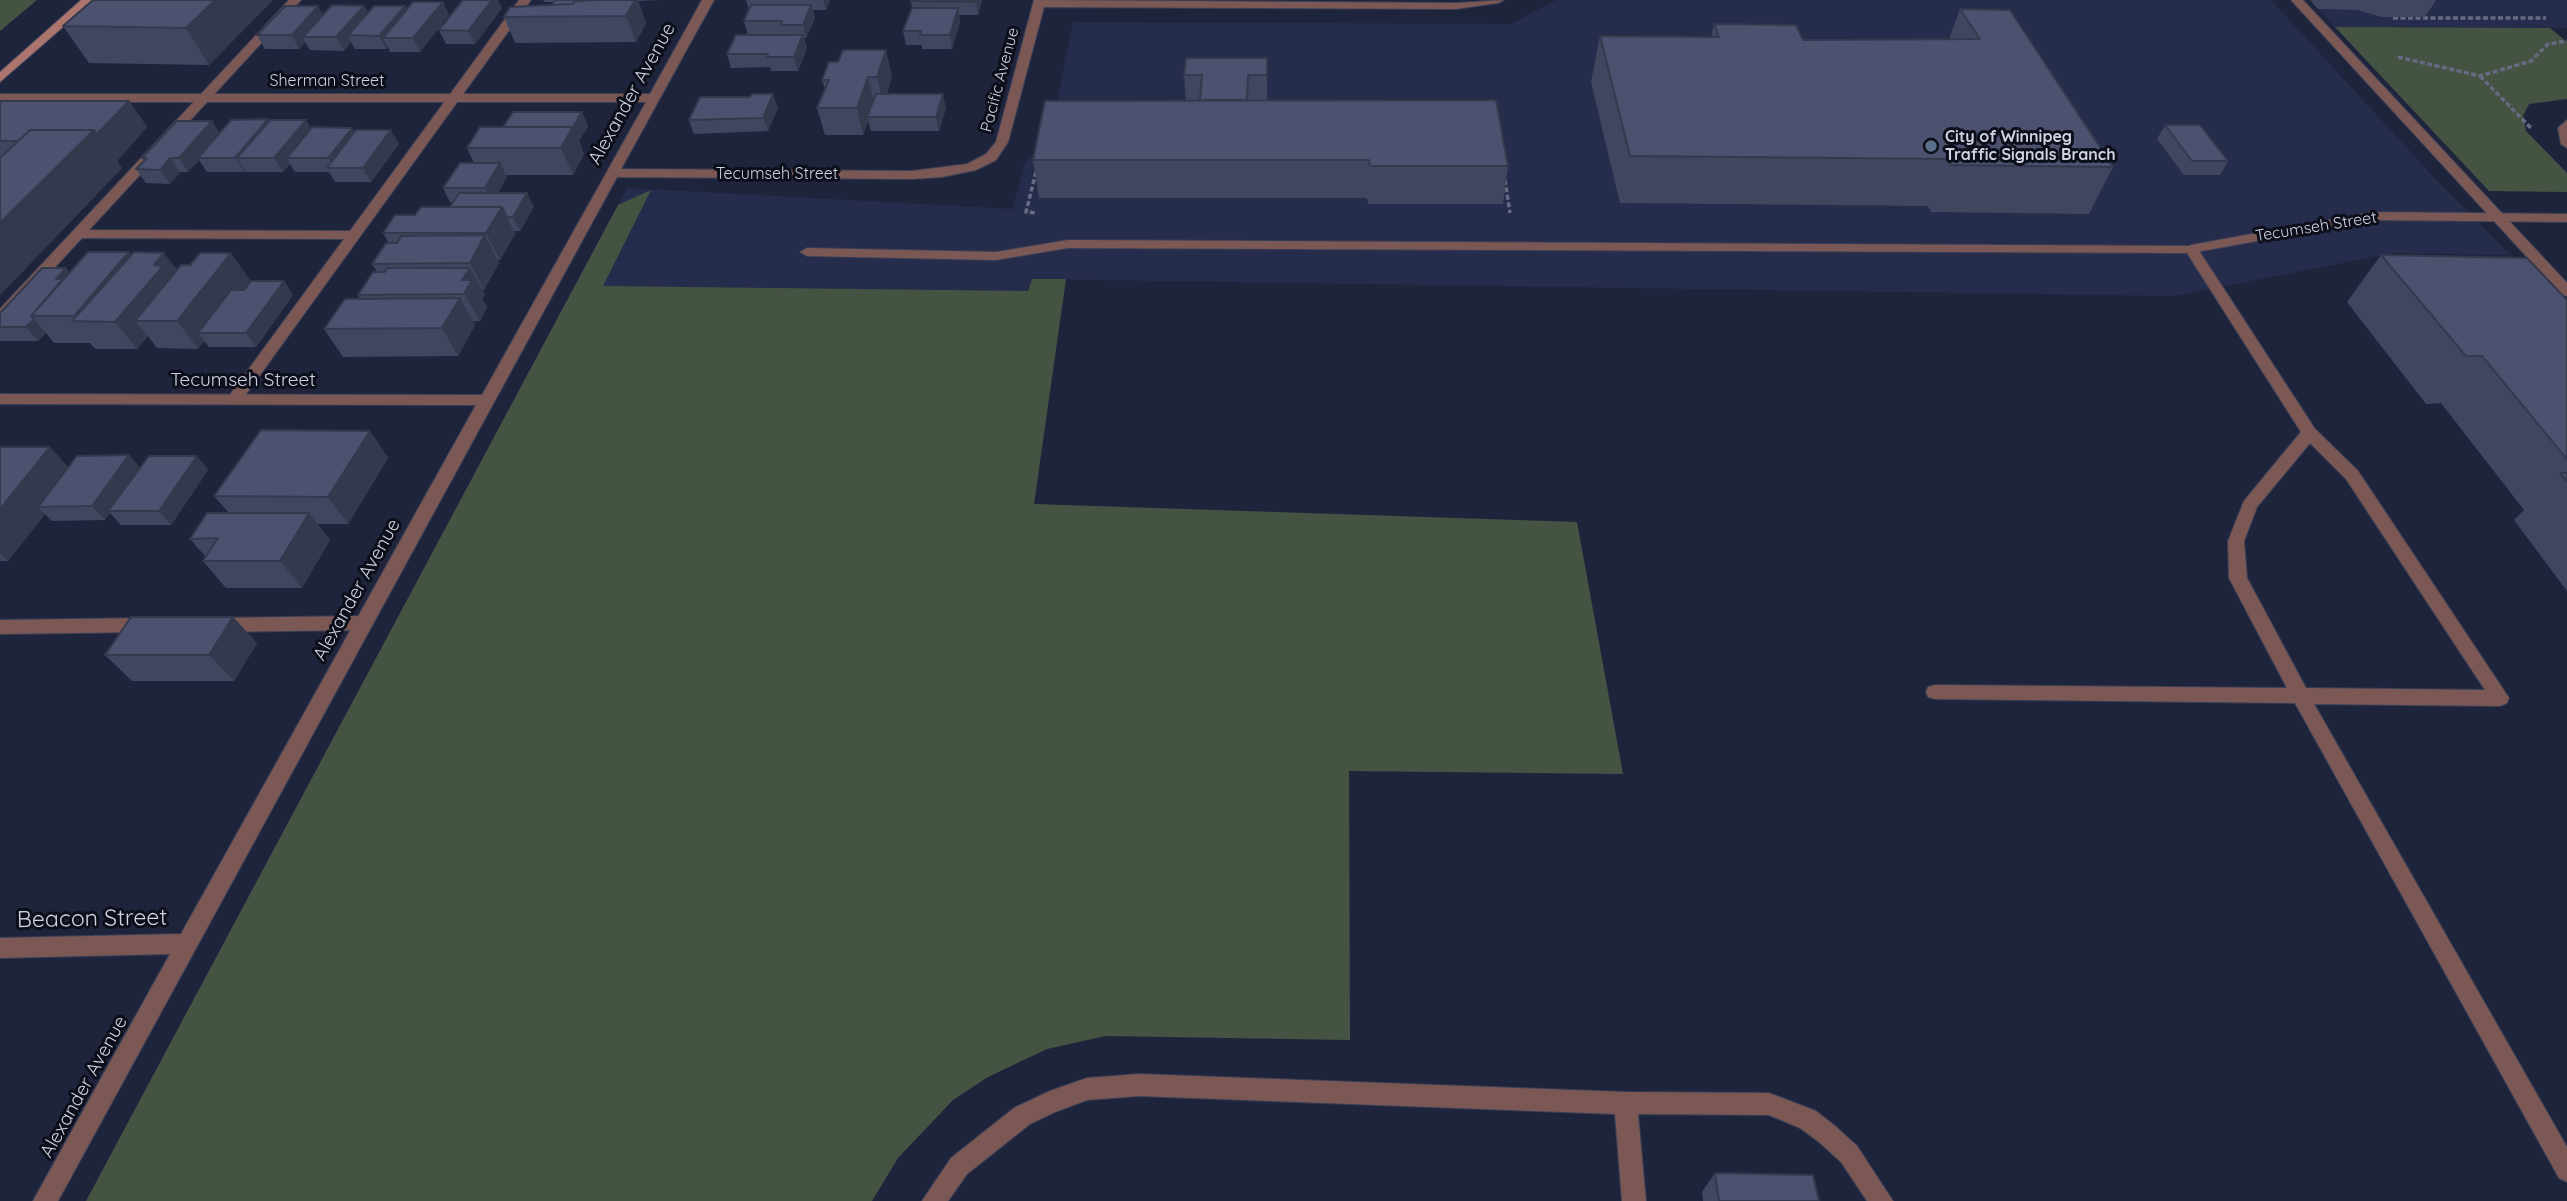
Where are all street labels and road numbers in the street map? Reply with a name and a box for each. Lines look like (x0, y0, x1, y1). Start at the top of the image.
street label: Alexander Avenue (584, 19, 680, 169)
street label: Pacific Avenue (977, 26, 1023, 134)
street label: Sherman Street (270, 71, 384, 91)
street label: Tecumseh Street (716, 164, 838, 184)
street label: Tecumseh Street (2254, 208, 2378, 246)
street label: Tecumseh Street (170, 369, 316, 391)
street label: Alexander Avenue (309, 515, 405, 665)
street label: Beacon Street (17, 904, 167, 934)
street label: Alexander Avenue (36, 1012, 132, 1162)

